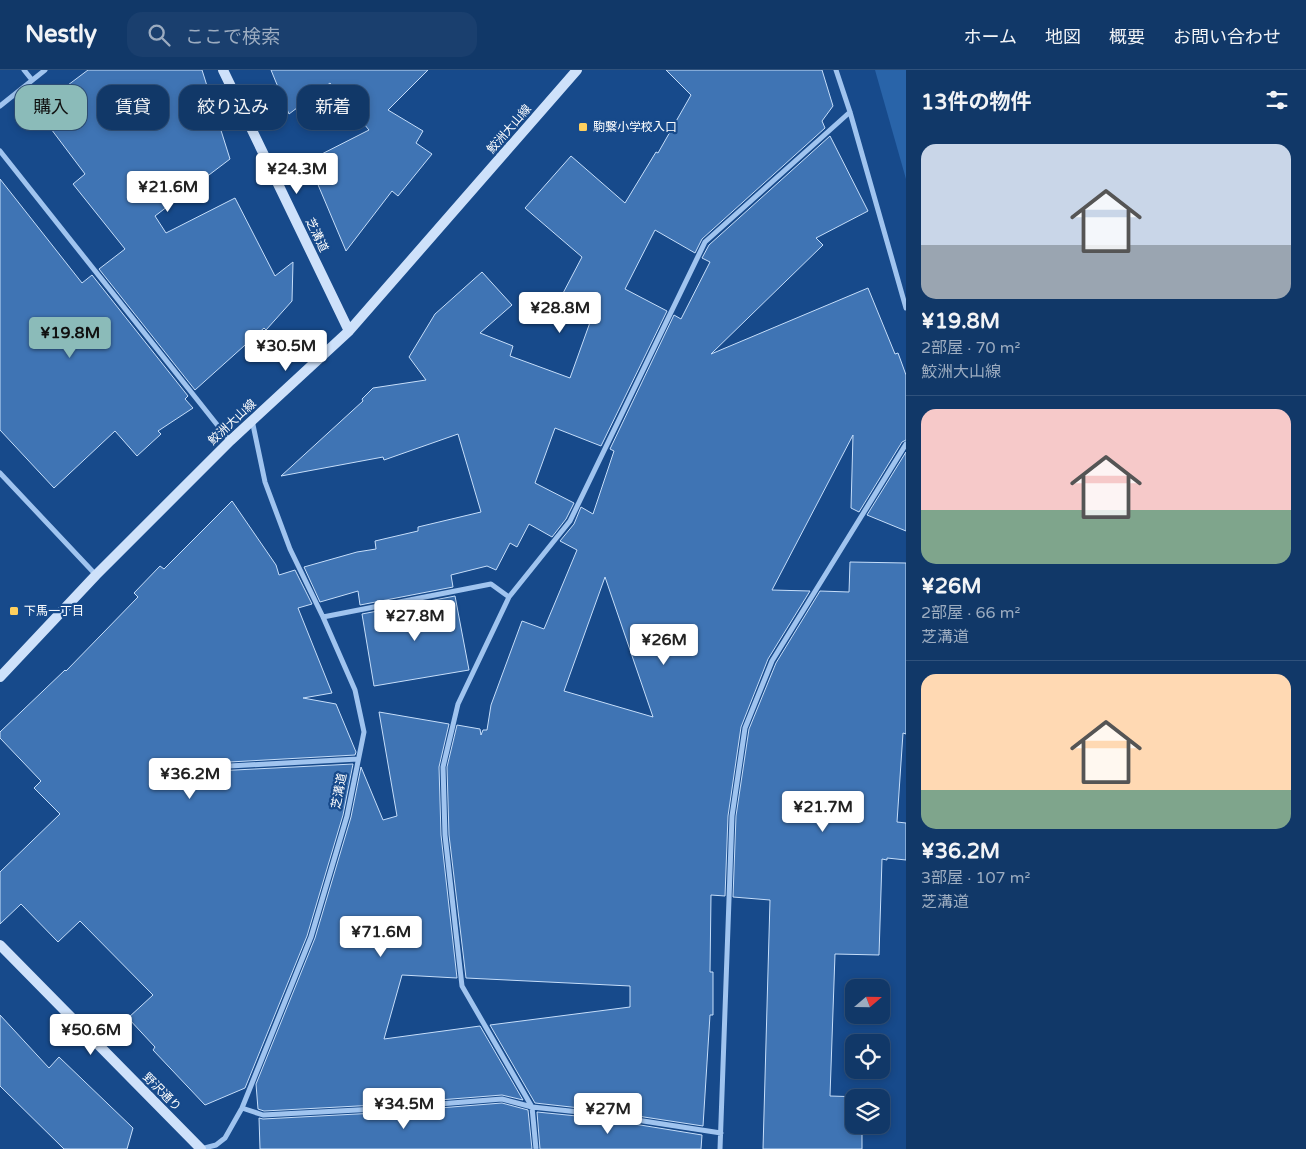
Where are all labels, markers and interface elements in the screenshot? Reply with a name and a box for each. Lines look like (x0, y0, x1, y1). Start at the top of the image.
search box (127, 12, 477, 57)
text: Nestly (25, 20, 97, 49)
icon: search (145, 21, 173, 49)
text: ここで検索 (185, 26, 280, 48)
text: ホーム (964, 26, 1017, 48)
text: 地図 (1045, 26, 1081, 48)
text: 概要 (1109, 26, 1145, 48)
text: お問い合わせ (1173, 26, 1281, 48)
chip: 購入 (15, 85, 87, 130)
chip: 賃貸 (97, 85, 169, 130)
chip: 絞り込み (179, 85, 287, 130)
chip: 新着 (297, 85, 369, 130)
icon: filters (1263, 86, 1291, 114)
text: 13件の物件 (921, 90, 1031, 115)
street label: 鮫洲大山線 (484, 102, 534, 156)
place label: 駒繋小学校入口 (593, 120, 677, 134)
marker: 駒繋小学校入口 (577, 121, 589, 133)
pin: ¥24.3M (256, 152, 338, 195)
text: ¥24.3M (267, 159, 327, 179)
pin: ¥21.6M (127, 170, 209, 213)
icon: home (1061, 176, 1151, 266)
text: ¥21.6M (138, 177, 198, 197)
street label: 芝溝道 (303, 216, 331, 254)
pin: ¥28.8M (519, 292, 601, 334)
text: ¥28.8M (530, 298, 590, 318)
text: ¥19.8M (921, 309, 1000, 334)
pin: ¥19.8M (29, 316, 111, 359)
text: ¥19.8M (40, 323, 100, 343)
pin: ¥30.5M (245, 330, 327, 372)
text: ¥30.5M (256, 336, 316, 356)
text: 2部屋 · 70 m² (921, 338, 1020, 358)
text: 鮫洲大山線 (921, 362, 1001, 382)
street label: 鮫洲大山線 (205, 396, 259, 448)
icon: home (1061, 442, 1151, 532)
text: ¥26M (921, 574, 981, 599)
pin: ¥27.8M (374, 600, 456, 642)
text: 2部屋 · 66 m² (921, 603, 1020, 623)
place label: 下馬一丁目 (24, 604, 84, 618)
marker: 下馬一丁目 (8, 605, 20, 617)
text: ¥27.8M (385, 606, 445, 626)
pin: ¥26M (634, 624, 694, 666)
text: 芝溝道 (921, 627, 969, 647)
text: ¥26M (641, 630, 687, 650)
icon: home (1061, 707, 1151, 797)
pin: ¥36.2M (149, 758, 231, 800)
text: ¥36.2M (160, 764, 220, 784)
street label: 芝溝道 (329, 772, 349, 810)
pin: ¥21.7M (782, 790, 864, 833)
text: ¥21.7M (793, 797, 853, 817)
text: ¥36.2M (921, 839, 1000, 864)
text: 3部屋 · 107 m² (921, 868, 1030, 888)
text: 芝溝道 (921, 892, 969, 912)
pin: ¥71.6M (340, 916, 422, 958)
text: ¥71.6M (351, 922, 411, 942)
north arrow (845, 979, 890, 1024)
map controls (845, 979, 890, 1134)
pin: ¥50.6M (50, 1014, 132, 1056)
text: ¥50.6M (61, 1020, 121, 1040)
button: locate (845, 1034, 890, 1079)
street label: 野沢通り (140, 1070, 184, 1114)
pin: ¥34.5M (363, 1088, 445, 1130)
button: layers (845, 1089, 890, 1134)
pin: ¥27M (578, 1092, 638, 1135)
text: ¥34.5M (374, 1094, 434, 1114)
text: ¥27M (585, 1099, 631, 1119)

